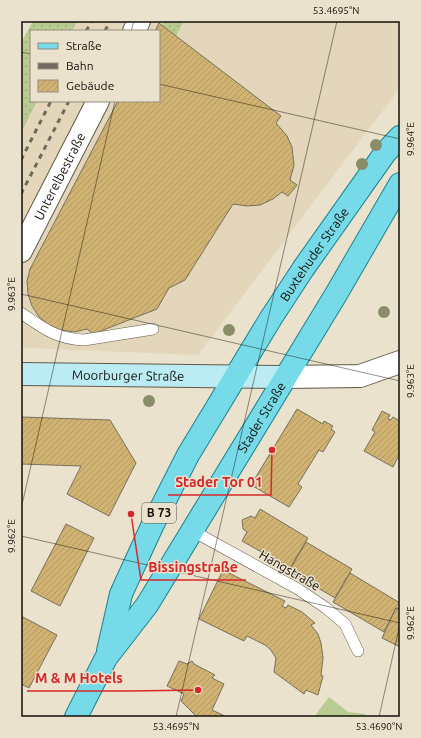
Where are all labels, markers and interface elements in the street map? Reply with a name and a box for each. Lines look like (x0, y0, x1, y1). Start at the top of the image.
text: 53.4695°N (313, 5, 359, 16)
legend (30, 30, 160, 102)
text: Straße (66, 39, 102, 52)
text: Bahn (66, 59, 94, 72)
text: Gebäude (66, 79, 114, 92)
text: 9.964°E (405, 122, 416, 156)
street label: Unterelbestraße (31, 130, 88, 222)
street label: Buxtehuder Straße (277, 205, 351, 304)
text: 9.963°E (6, 277, 17, 311)
text: 9.963°E (405, 364, 416, 398)
street label: Moorburger Straße (72, 368, 184, 383)
street label: Stader Straße (235, 379, 288, 455)
callout: Stader Tor 01 (168, 469, 271, 495)
text: Stader Tor 01 (175, 474, 263, 490)
road number: B 73 (142, 503, 176, 523)
text: 9.962°E (6, 519, 17, 553)
street label: Hangstraße (257, 547, 323, 593)
callout: Bissingstraße (141, 554, 246, 580)
text: Bissingstraße (148, 559, 238, 575)
text: 9.962°E (405, 606, 416, 640)
callout: M & M Hotels (27, 665, 130, 691)
text: M & M Hotels (35, 670, 123, 686)
text: 53.4695°N (153, 721, 199, 732)
text: 53.4690°N (356, 721, 402, 732)

